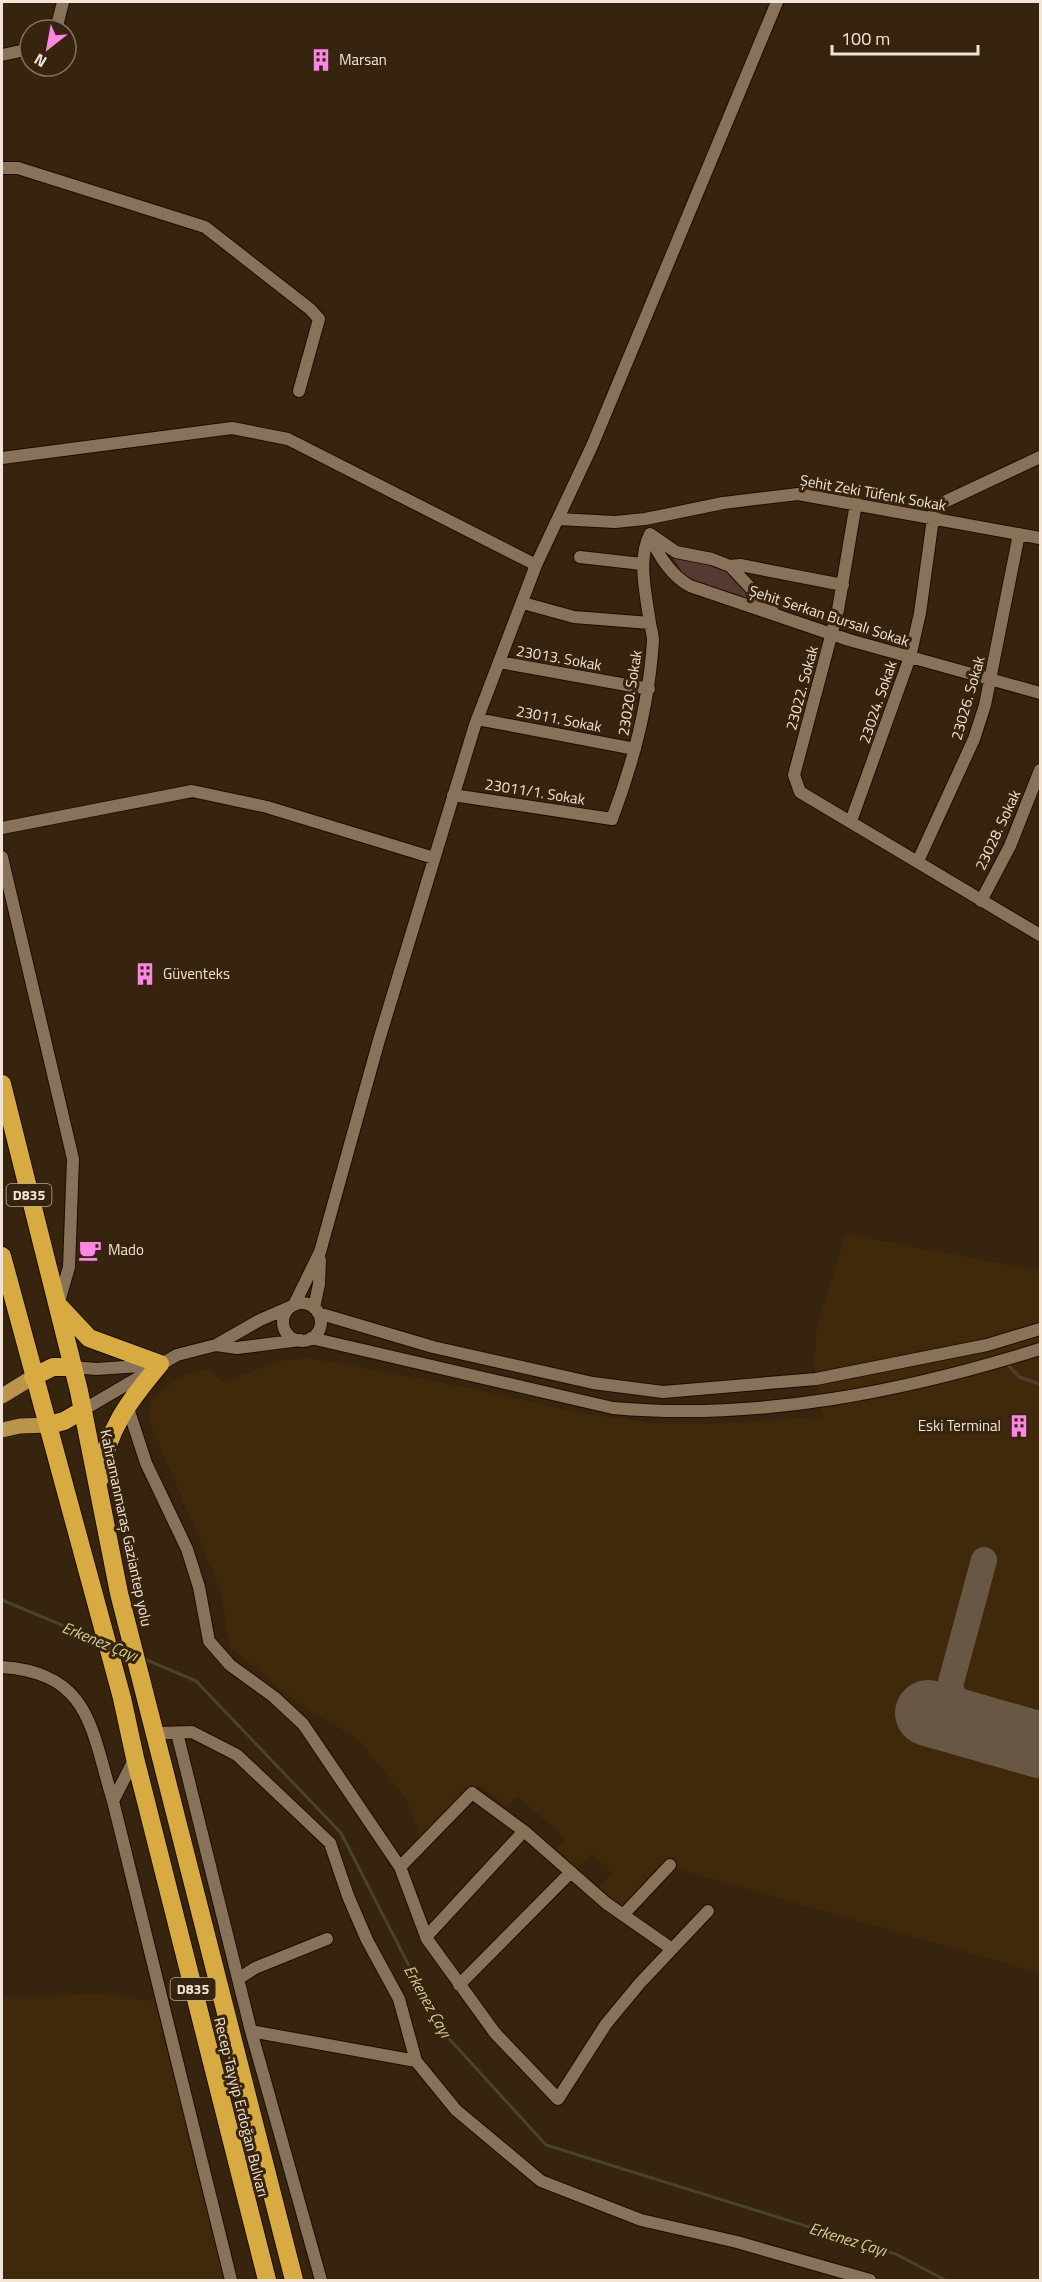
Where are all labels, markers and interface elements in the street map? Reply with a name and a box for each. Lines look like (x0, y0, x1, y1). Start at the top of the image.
north arrow (18, 18, 78, 78)
scale bar (832, 18, 978, 56)
text: 100 m (841, 25, 890, 52)
building icon: Marsan (308, 47, 334, 73)
text: N (29, 48, 51, 74)
place label: Marsan (339, 48, 387, 71)
street label: Şehit Zeki Tüfenk Sokak (798, 468, 948, 517)
street label: Şehit Serkan Bursalı Sokak (746, 579, 912, 652)
street label: 23013. Sokak (515, 639, 604, 676)
street label: 23022. Sokak (779, 643, 824, 733)
street label: 23020. Sokak (611, 648, 648, 737)
street label: 23026. Sokak (945, 653, 990, 743)
street label: 23024. Sokak (853, 657, 902, 746)
street label: 23011. Sokak (514, 699, 604, 738)
street label: 23011/1. Sokak (483, 772, 587, 811)
street label: 23028. Sokak (969, 786, 1026, 874)
building icon: Güventeks (132, 961, 158, 987)
place label: Güventeks (163, 962, 230, 985)
road number: D835 (6, 1184, 51, 1206)
cafe icon: Mado (77, 1237, 103, 1263)
place label: Mado (108, 1238, 144, 1261)
building icon: Eski Terminal (1006, 1413, 1032, 1439)
place label: Eski Terminal (918, 1414, 1001, 1437)
street label: Kahramanmaraş Gaziantep yolu (94, 1427, 159, 1629)
water label: Erkenez Çayı (59, 1615, 143, 1668)
water label: Erkenez Çayı (398, 1960, 459, 2043)
road number: D835 (170, 1978, 216, 2000)
street label: Recep Tayyip Erdoğan Bulvarı (208, 2015, 275, 2199)
water label: Erkenez Çayı (806, 2216, 891, 2263)

